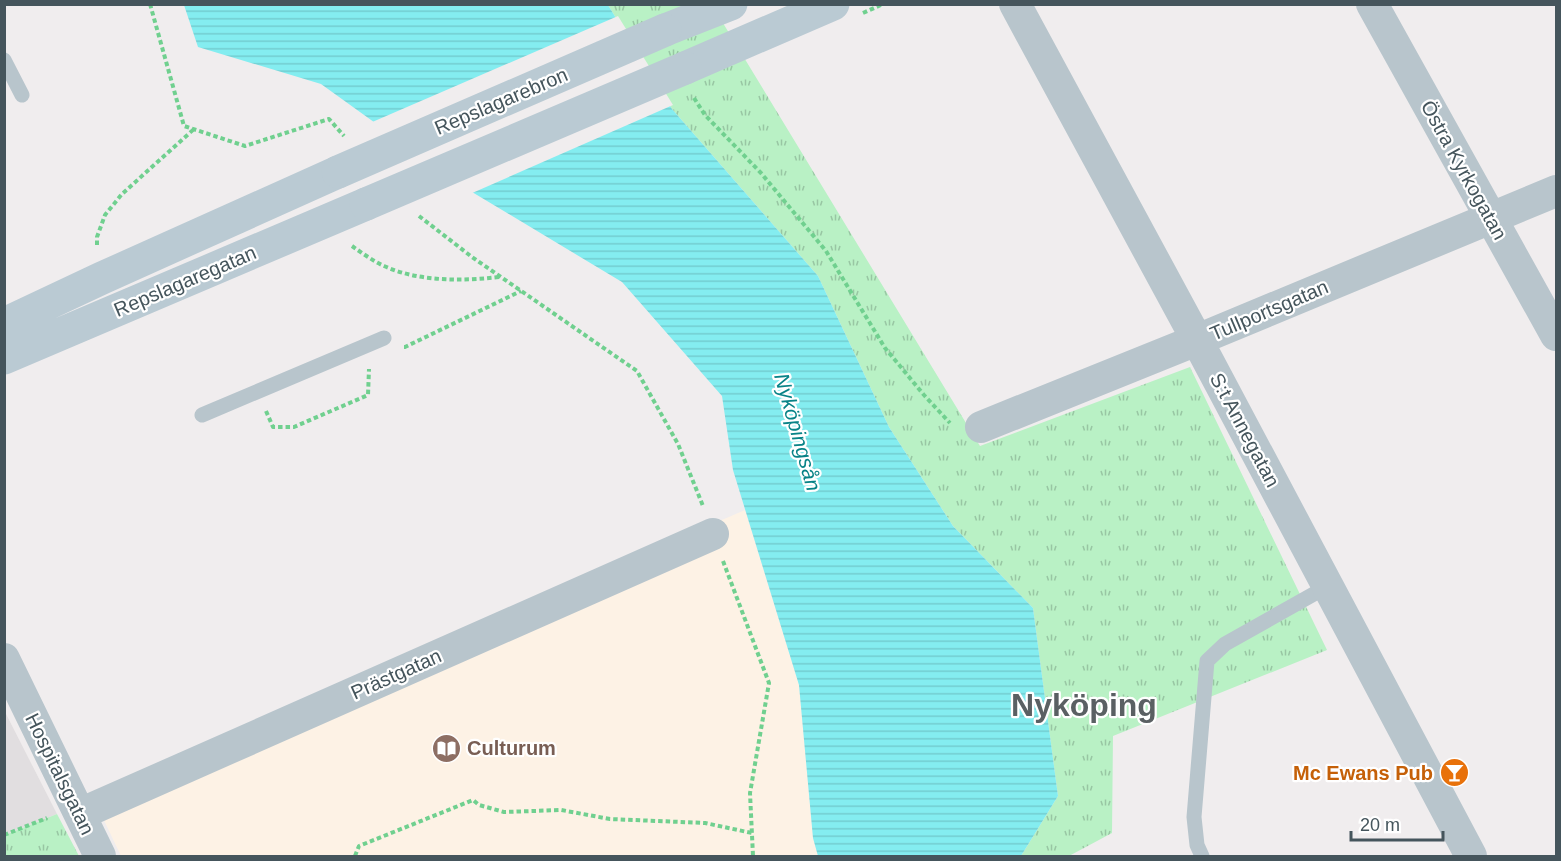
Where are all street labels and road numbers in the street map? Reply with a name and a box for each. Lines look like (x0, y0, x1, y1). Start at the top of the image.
street label: Repslagarebron (431, 63, 571, 139)
street label: Östra Kyrkogatan (1417, 97, 1511, 243)
street label: Repslagaregatan (111, 241, 259, 321)
street label: Tullportsgatan (1207, 275, 1331, 345)
street label: S:t Annegatan (1206, 369, 1284, 491)
street label: Prästgatan (347, 644, 445, 704)
street label: Hospitalsgatan (21, 710, 99, 838)

